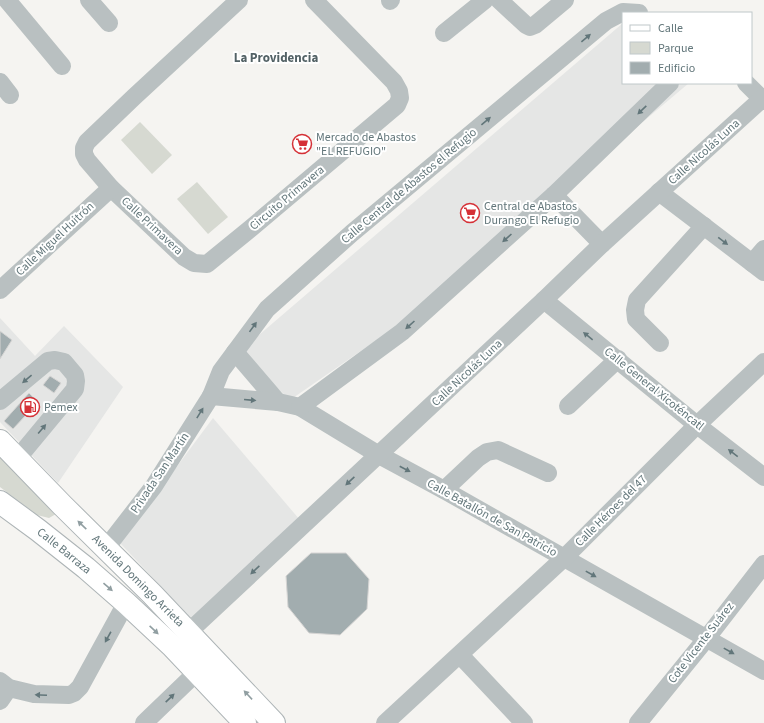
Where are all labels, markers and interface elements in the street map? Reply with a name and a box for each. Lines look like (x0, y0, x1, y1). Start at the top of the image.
legend (622, 12, 752, 84)
text: Calle (658, 20, 683, 37)
one-way arrow (581, 33, 592, 42)
text: Parque (658, 40, 694, 57)
district label: La Providencia (234, 49, 318, 67)
text: Edificio (658, 60, 695, 77)
one-way arrow (637, 105, 647, 115)
street label: Calle Nicolás Luna (664, 115, 744, 189)
one-way arrow (481, 117, 492, 126)
street label: Calle Central de Abastos el Refugio (338, 124, 480, 248)
place label: Mercado de Abastos "EL REFUGIO" (316, 129, 416, 160)
supermarket icon: Mercado de Abastos "EL REFUGIO" (291, 133, 313, 155)
street label: Circuito Primavera (246, 162, 328, 234)
street label: Calle Primavera (117, 193, 187, 259)
street label: Calle Miguel Huitrón (12, 198, 98, 280)
place label: Central de Abastos Durango El Refugio (484, 198, 579, 229)
supermarket icon: Central de Abastos Durango El Refugio (459, 202, 481, 224)
one-way arrow (502, 233, 512, 242)
one-way arrow (718, 237, 729, 245)
one-way arrow (405, 320, 415, 329)
one-way arrow (249, 322, 257, 333)
one-way arrow (583, 332, 594, 340)
street label: Calle Nicolás Luna (428, 336, 506, 410)
street label: Calle General Xicoténcatl (600, 343, 708, 435)
one-way arrow (21, 374, 32, 383)
fuel station icon: Pemex (19, 396, 41, 418)
one-way arrow (244, 396, 256, 403)
place label: Pemex (44, 399, 78, 416)
one-way arrow (197, 407, 204, 419)
one-way arrow (37, 423, 46, 434)
street label: Privada San Martín (127, 429, 193, 517)
one-way arrow (728, 448, 739, 457)
one-way arrow (399, 465, 410, 472)
street label: Calle Héroes del 47 (571, 471, 651, 551)
street label: Calle Batallón de San Patricio (424, 475, 560, 561)
one-way arrow (345, 477, 355, 486)
one-way arrow (77, 520, 87, 530)
street label: Calle Barraza (33, 524, 95, 578)
street label: Avenida Domingo Arrieta (88, 531, 188, 631)
one-way arrow (250, 565, 260, 575)
one-way arrow (585, 570, 597, 577)
one-way arrow (103, 582, 113, 591)
street label: Cote Vicente Suárez (664, 599, 738, 687)
one-way arrow (149, 625, 159, 635)
one-way arrow (104, 631, 111, 643)
one-way arrow (723, 648, 735, 655)
one-way arrow (244, 690, 253, 699)
one-way arrow (35, 691, 47, 698)
one-way arrow (165, 693, 175, 703)

